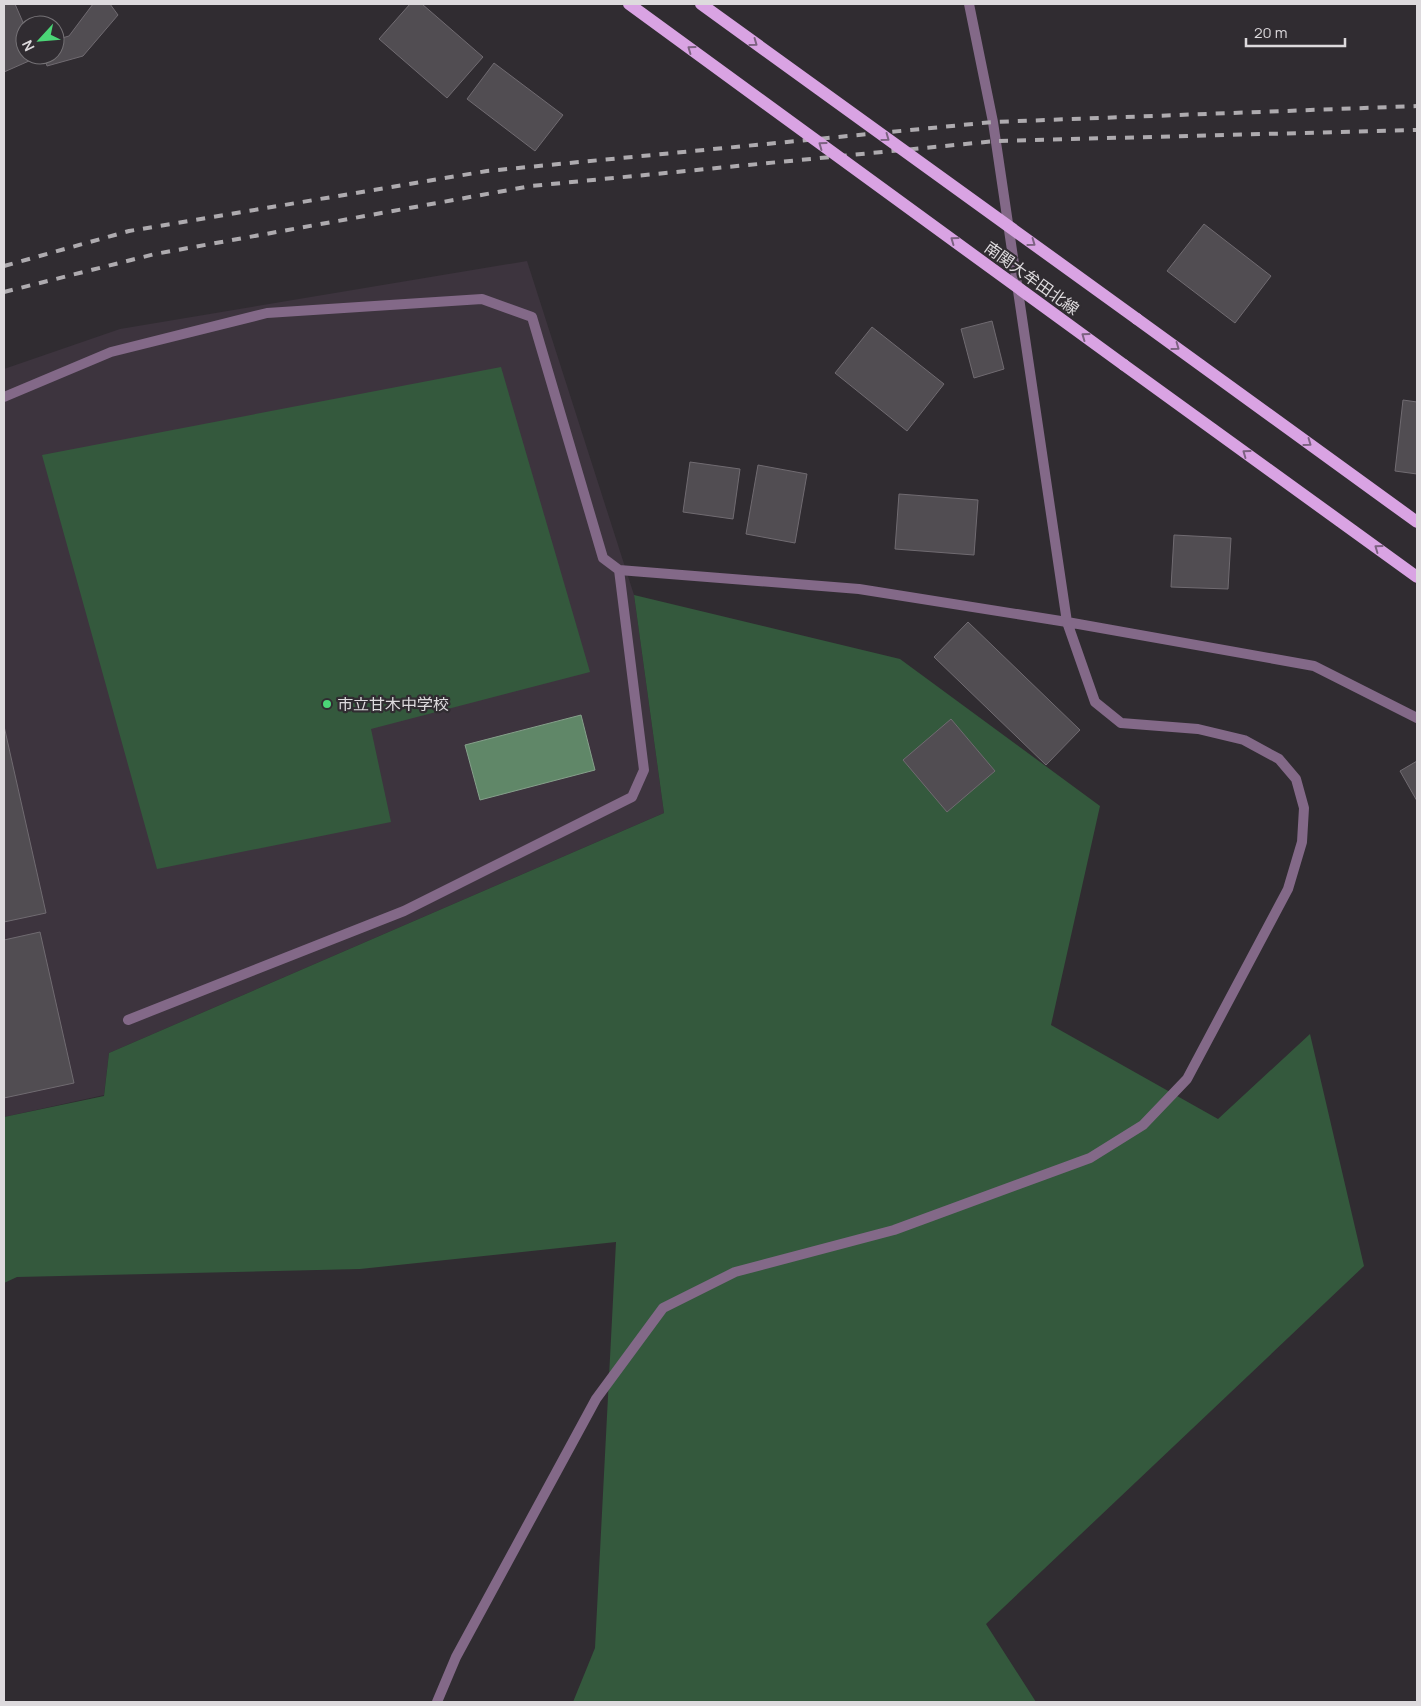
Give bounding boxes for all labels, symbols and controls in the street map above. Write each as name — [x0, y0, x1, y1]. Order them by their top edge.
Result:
north arrow — [15, 15, 65, 65]
scale bar — [1246, 15, 1345, 47]
text: 20 m — [1254, 22, 1287, 43]
text: N — [17, 37, 39, 55]
one-way arrow — [748, 37, 757, 45]
one-way arrow — [687, 46, 697, 55]
one-way arrow — [880, 132, 890, 141]
one-way arrow — [819, 142, 828, 150]
street label: 南関大牟田北線 — [980, 236, 1084, 320]
one-way arrow — [1026, 237, 1036, 246]
one-way arrow — [951, 238, 960, 246]
one-way arrow — [1081, 333, 1091, 342]
one-way arrow — [1170, 341, 1180, 350]
one-way arrow — [1302, 437, 1312, 446]
one-way arrow — [1242, 450, 1252, 459]
one-way arrow — [1374, 545, 1384, 554]
place label: 市立甘木中学校 — [337, 693, 449, 715]
marker: 市立甘木中学校 — [321, 698, 333, 710]

